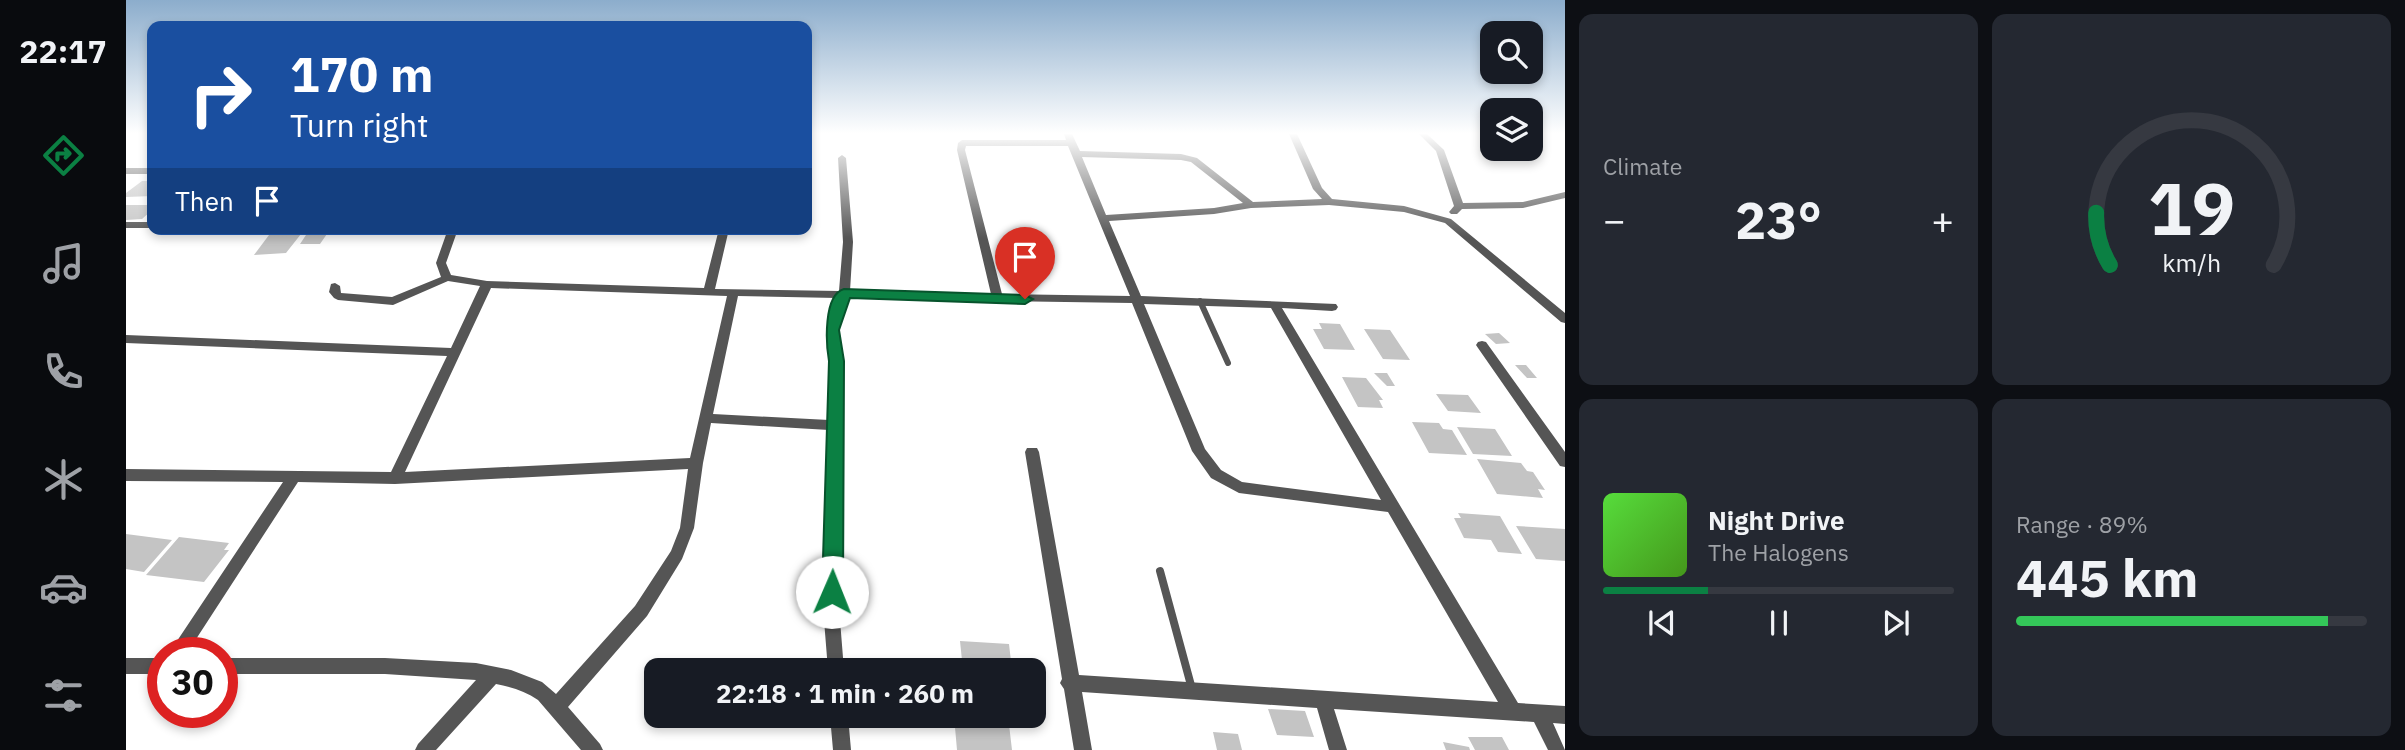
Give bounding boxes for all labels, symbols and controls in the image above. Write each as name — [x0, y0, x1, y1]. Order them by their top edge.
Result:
map controls — [1480, 21, 1543, 161]
button: search — [1480, 21, 1543, 84]
text: 22:17 — [19, 30, 107, 72]
text: 170 m — [290, 42, 434, 105]
icon: right — [175, 49, 266, 140]
button: layers — [1480, 98, 1543, 161]
text: Turn right — [290, 104, 428, 146]
icon: directions — [39, 131, 88, 180]
text: Climate — [1603, 151, 1682, 181]
text: 19 — [2148, 161, 2235, 256]
icon: arrive — [248, 182, 286, 220]
text: Then — [175, 184, 234, 218]
text: 23° — [1735, 186, 1822, 253]
text: − — [1603, 195, 1626, 244]
text: + — [1931, 195, 1954, 244]
pin — [995, 227, 1055, 299]
icon: arrive — [1006, 238, 1044, 276]
icon: music — [39, 239, 88, 288]
text: km/h — [2162, 246, 2221, 279]
icon: phone — [39, 347, 88, 396]
icon: climate — [39, 455, 88, 504]
text: Night Drive — [1708, 503, 1845, 537]
text: Range · 89% — [2016, 509, 2148, 539]
text: The Halogens — [1708, 537, 1849, 567]
text: 445 km — [2016, 544, 2198, 611]
position arrow — [795, 555, 869, 629]
icon: car — [39, 563, 88, 612]
icon: previous — [1643, 604, 1681, 642]
icon: pause — [1760, 604, 1798, 642]
icon: next — [1877, 604, 1915, 642]
speed limit sign: 30 — [147, 637, 238, 728]
icon: filters — [39, 671, 88, 720]
text: 22:18 · 1 min · 260 m — [716, 676, 974, 710]

